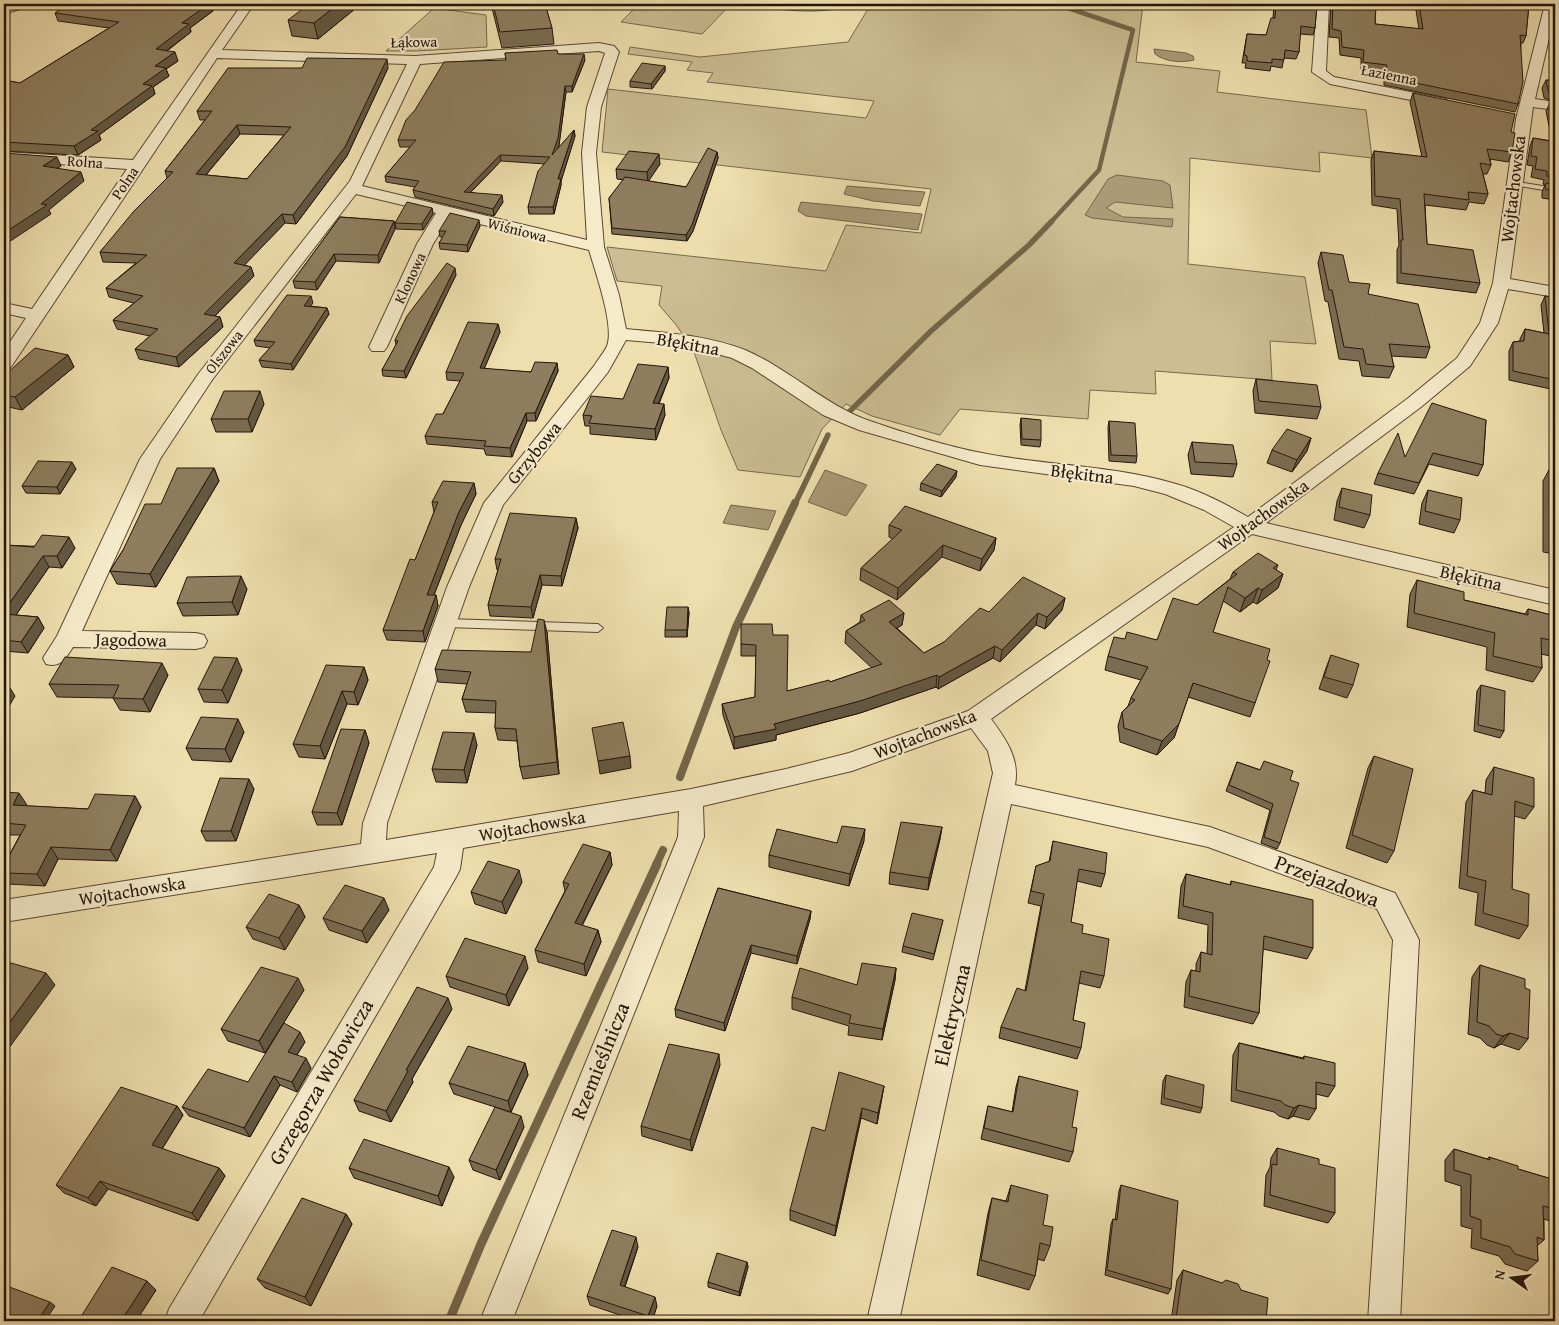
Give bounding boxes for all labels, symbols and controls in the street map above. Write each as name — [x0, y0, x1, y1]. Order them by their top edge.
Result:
street label: Łąkowa — [390, 31, 437, 52]
street label: Łazienna — [1360, 59, 1419, 90]
street label: Wojtachowska — [1493, 133, 1533, 244]
street label: Rolna — [66, 150, 104, 173]
street label: Polna — [106, 162, 143, 203]
street label: Wiśniowa — [485, 212, 549, 247]
street label: Klonowa — [389, 249, 430, 307]
street label: Olszowa — [200, 325, 248, 378]
street label: Błękitna — [655, 325, 722, 362]
street label: Grzybowa — [500, 415, 568, 490]
street label: Błękitna — [1049, 456, 1116, 491]
street label: Wojtachowska — [1211, 472, 1315, 557]
street label: Błękitna — [1437, 557, 1505, 598]
street label: Jagodowa — [93, 625, 168, 654]
street label: Wojtachowska — [870, 701, 980, 765]
street label: Wojtachowska — [476, 803, 588, 848]
street label: Przejazdowa — [1270, 846, 1384, 915]
street label: Wojtachowska — [77, 869, 188, 912]
street label: Elektryczna — [925, 961, 978, 1069]
street label: Grzegorza Wołowicza — [260, 993, 381, 1171]
street label: Rzemieślnicza — [562, 997, 637, 1124]
north arrow — [1486, 1252, 1536, 1302]
text: N — [1489, 1267, 1510, 1282]

